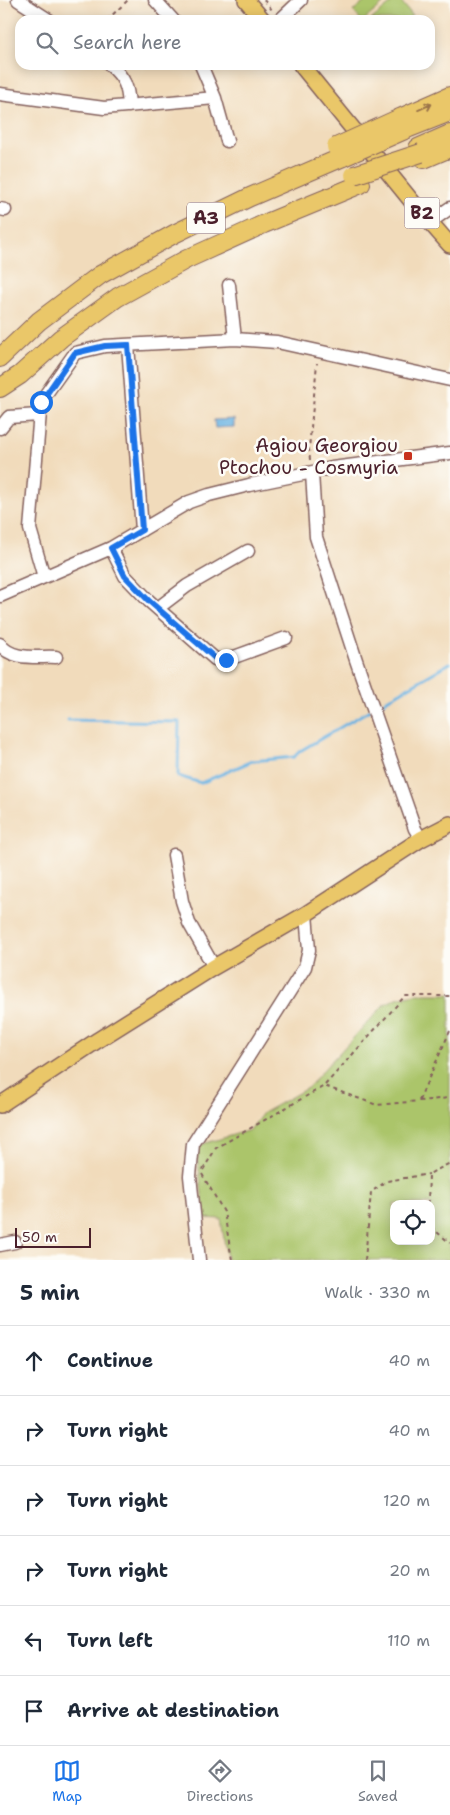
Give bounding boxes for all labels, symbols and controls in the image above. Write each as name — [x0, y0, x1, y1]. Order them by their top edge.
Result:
search box — [15, 15, 435, 70]
icon: search — [33, 29, 61, 57]
text: Search here — [73, 30, 182, 55]
one-way arrow — [417, 101, 432, 111]
road number: B2 — [404, 198, 440, 228]
road number: A3 — [187, 202, 225, 234]
route start — [30, 391, 53, 414]
place label: Agiou Georgiou Ptochou - Cosmyria — [219, 433, 398, 480]
marker: Agiou Georgiou Ptochou - Cosmyria — [402, 450, 414, 462]
route end — [215, 649, 238, 672]
map controls — [390, 1200, 435, 1245]
button: locate — [390, 1200, 435, 1245]
scale bar — [15, 1225, 91, 1248]
text: 50 m — [22, 1228, 57, 1246]
text: 5 min — [20, 1279, 80, 1307]
text: Walk · 330 m — [324, 1282, 430, 1303]
icon: ahead — [20, 1347, 48, 1375]
text: Continue — [67, 1348, 153, 1373]
text: 40 m — [388, 1350, 430, 1371]
icon: right — [20, 1417, 48, 1445]
text: Turn right — [67, 1418, 168, 1443]
text: 40 m — [388, 1420, 430, 1441]
icon: right — [20, 1487, 48, 1515]
text: Turn right — [67, 1488, 168, 1513]
text: 120 m — [383, 1490, 430, 1511]
icon: right — [20, 1557, 48, 1585]
text: Turn right — [67, 1558, 168, 1583]
text: 20 m — [389, 1560, 430, 1581]
icon: left — [20, 1627, 48, 1655]
text: Turn left — [67, 1628, 153, 1653]
text: 110 m — [387, 1630, 430, 1651]
icon: arrive — [20, 1697, 48, 1725]
text: Arrive at destination — [67, 1698, 279, 1723]
tab: Map — [52, 1757, 82, 1805]
tab: Directions — [187, 1757, 254, 1805]
tab: Saved — [358, 1757, 398, 1805]

